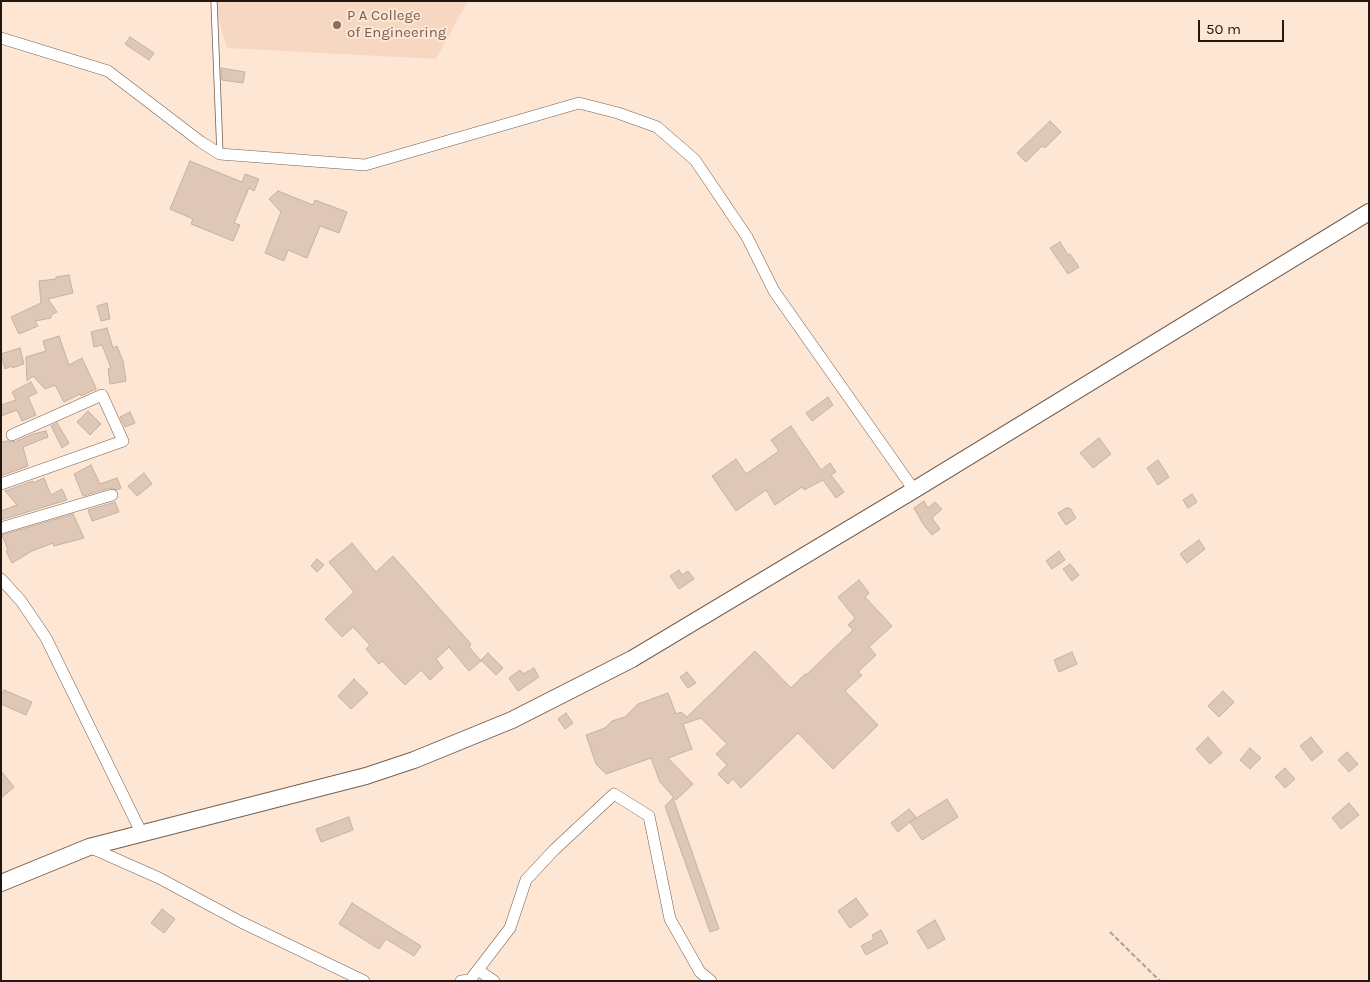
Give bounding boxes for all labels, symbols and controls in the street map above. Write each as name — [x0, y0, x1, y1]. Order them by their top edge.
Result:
place label: P A College of Engineering — [347, 7, 446, 42]
scale bar — [1200, 10, 1286, 42]
marker: P A College of Engineering — [331, 19, 343, 31]
text: 50 m — [1206, 20, 1241, 38]

